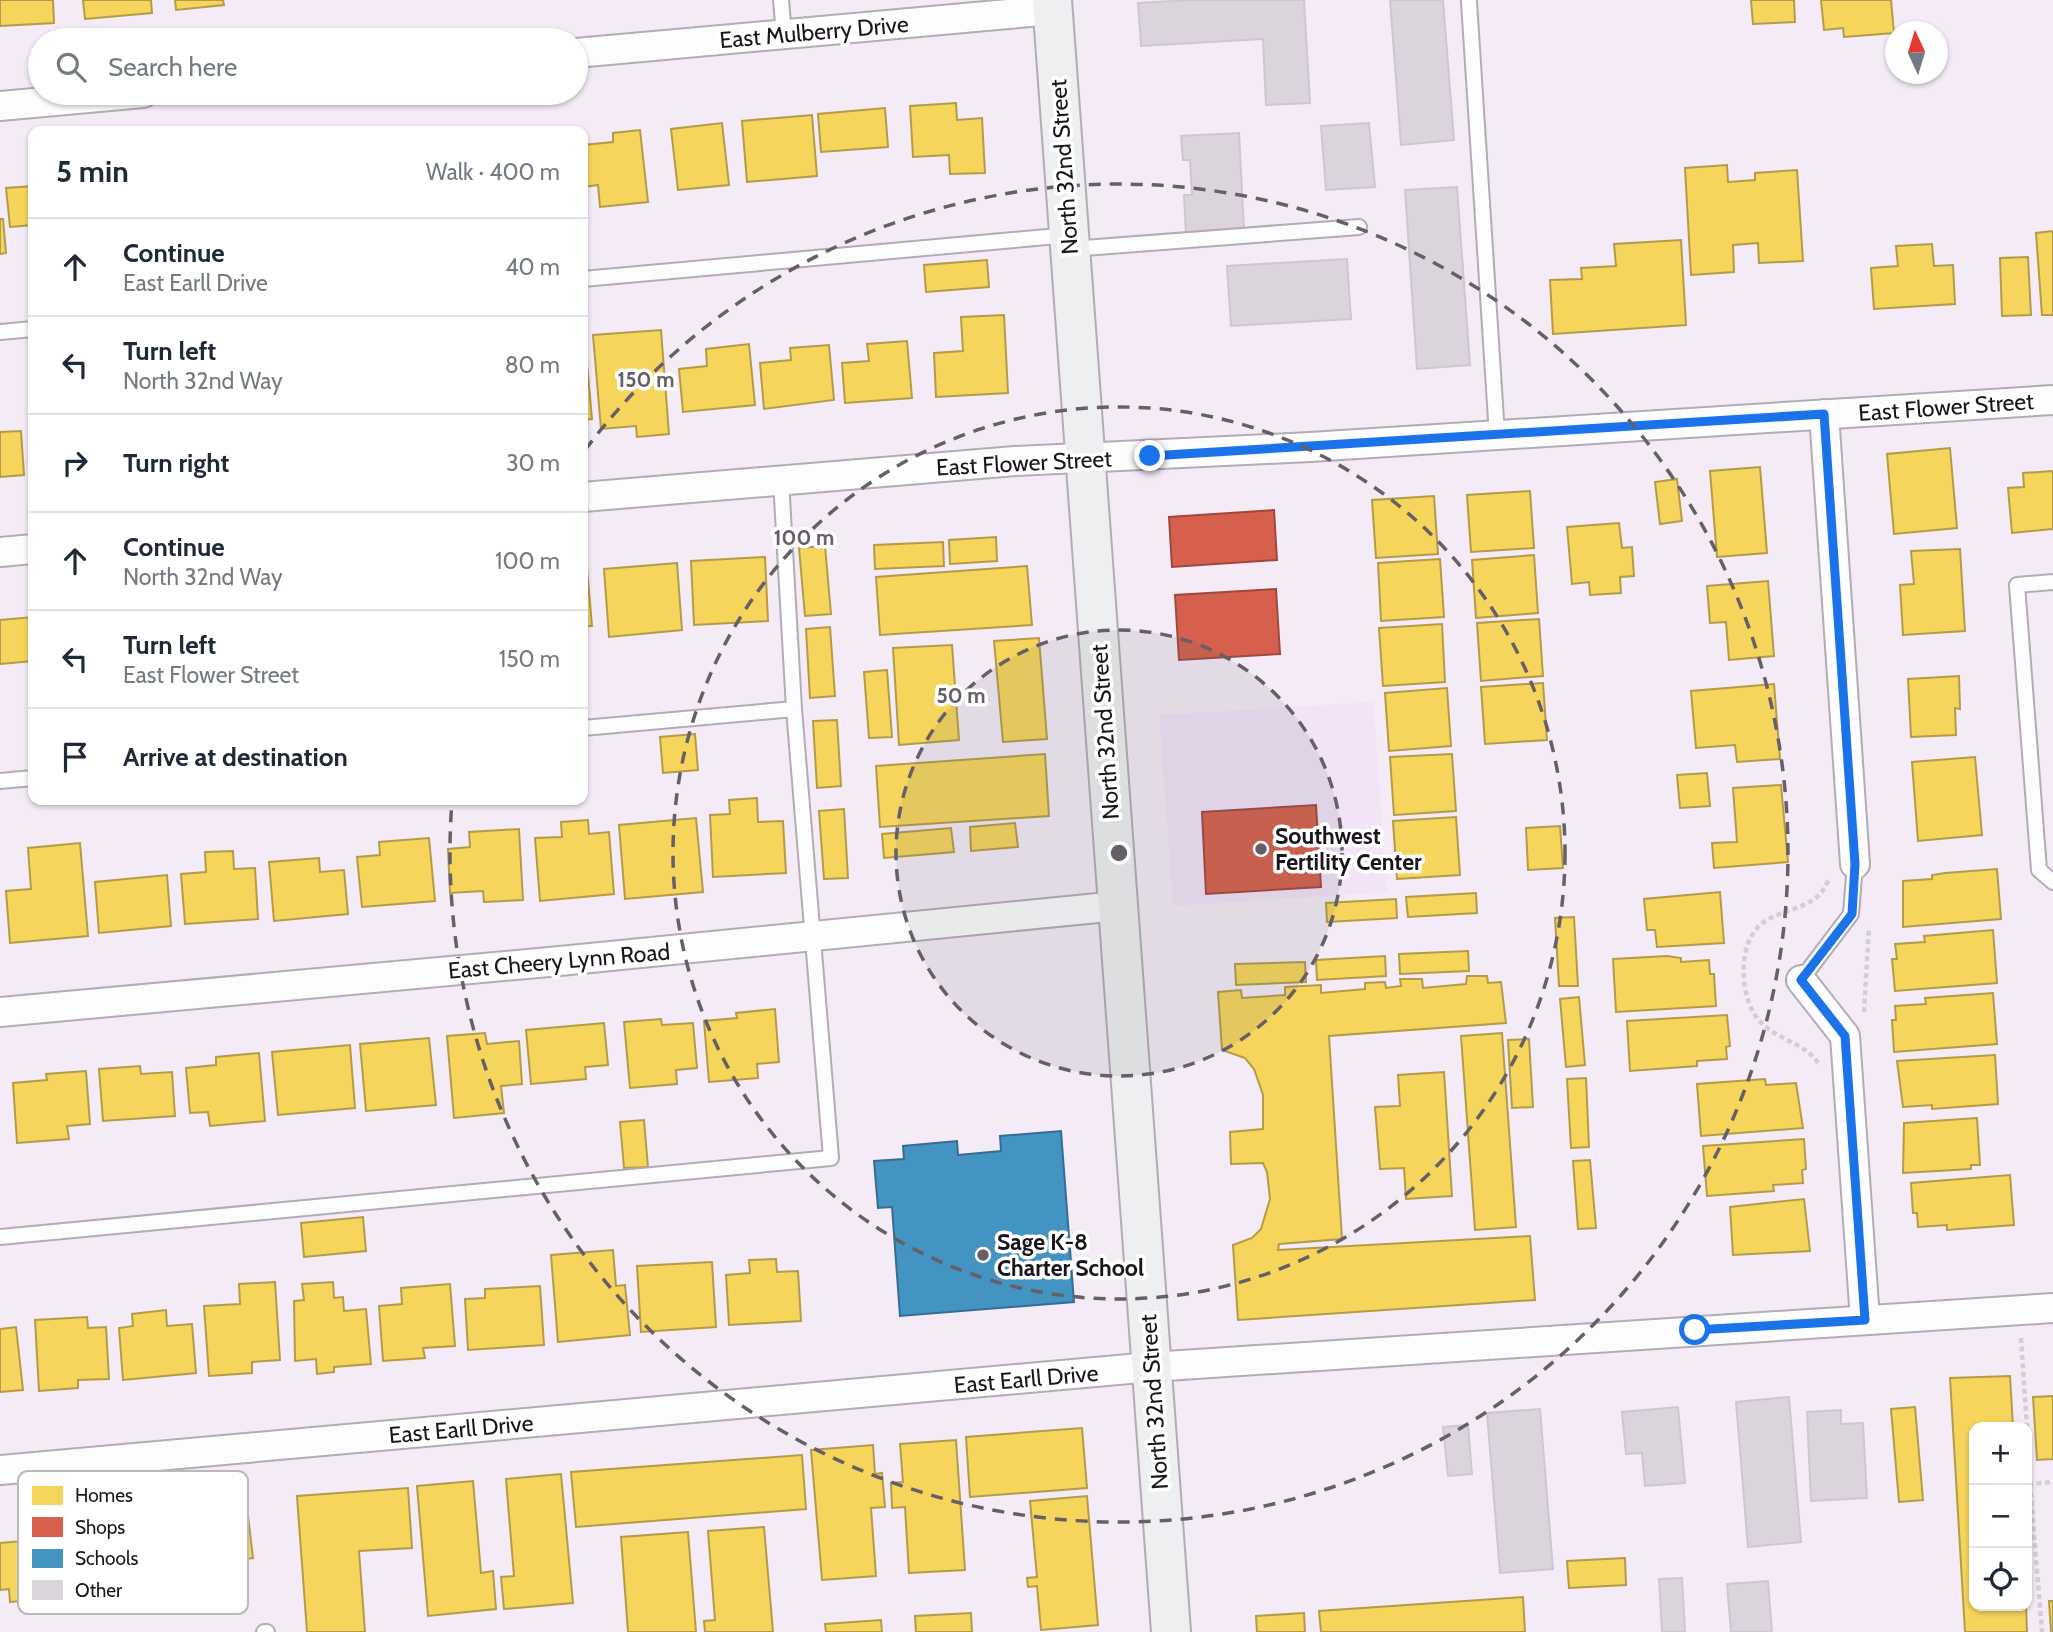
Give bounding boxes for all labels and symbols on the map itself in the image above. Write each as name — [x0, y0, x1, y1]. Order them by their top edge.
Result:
street label: East Mulberry Drive — [718, 10, 910, 54]
north arrow — [1885, 21, 1948, 84]
street label: North 32nd Street — [1044, 78, 1084, 256]
text: 150 m — [618, 367, 674, 392]
street label: East Flower Street — [1857, 387, 2035, 427]
route end — [1134, 440, 1165, 471]
street label: East Flower Street — [935, 444, 1113, 482]
text: 100 m — [774, 525, 834, 550]
street label: North 32nd Street — [1085, 643, 1125, 821]
text: 50 m — [936, 683, 986, 708]
place label: Southwest Fertility Center — [1275, 822, 1422, 876]
centre of rings — [1107, 841, 1131, 865]
marker: Southwest Fertility Center — [1253, 841, 1269, 857]
street label: East Cheery Lynn Road — [447, 937, 671, 985]
place label: Sage K-8 Charter School — [997, 1228, 1144, 1282]
marker: Sage K-8 Charter School — [975, 1247, 991, 1263]
street label: North 32nd Street — [1134, 1313, 1174, 1491]
route start — [1679, 1314, 1710, 1345]
street label: East Earll Drive — [953, 1359, 1100, 1399]
street label: East Earll Drive — [388, 1409, 535, 1449]
legend — [18, 1471, 248, 1614]
text: Homes — [75, 1484, 133, 1507]
text: Shops — [75, 1516, 125, 1539]
text: Schools — [75, 1547, 138, 1570]
text: Other — [75, 1579, 122, 1602]

